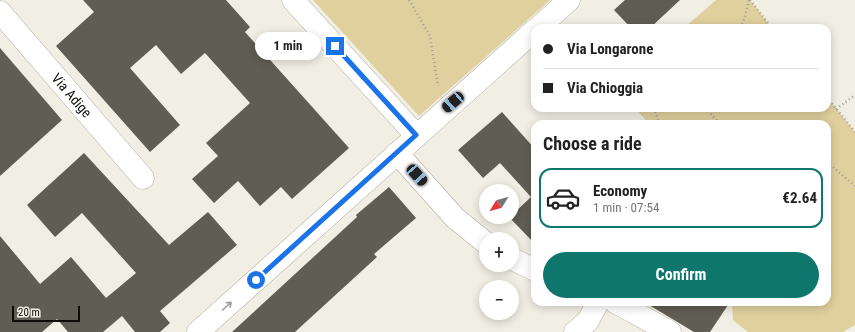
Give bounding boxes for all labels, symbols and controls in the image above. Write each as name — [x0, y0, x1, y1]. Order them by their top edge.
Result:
callout: 1 min — [255, 32, 321, 60]
route end — [326, 37, 344, 55]
text: 1 min — [274, 38, 302, 53]
text: Via Longarone — [567, 40, 653, 58]
street label: Via Adige — [49, 70, 95, 121]
text: Via Chioggia — [567, 79, 643, 97]
car — [440, 90, 466, 114]
text: Choose a ride — [543, 133, 642, 154]
car — [405, 162, 429, 188]
icon: car — [545, 180, 581, 216]
text: Economy — [593, 182, 647, 200]
north arrow — [479, 184, 519, 224]
map controls — [479, 184, 519, 320]
text: €2.64 — [782, 189, 817, 207]
text: 1 min · 07:54 — [593, 200, 659, 215]
button: + — [479, 232, 519, 272]
button: Confirm — [543, 252, 819, 298]
route start — [247, 271, 265, 289]
button: − — [479, 280, 519, 320]
one-way arrow — [222, 301, 232, 311]
scale bar — [12, 304, 80, 323]
text: 20 m — [18, 306, 40, 319]

